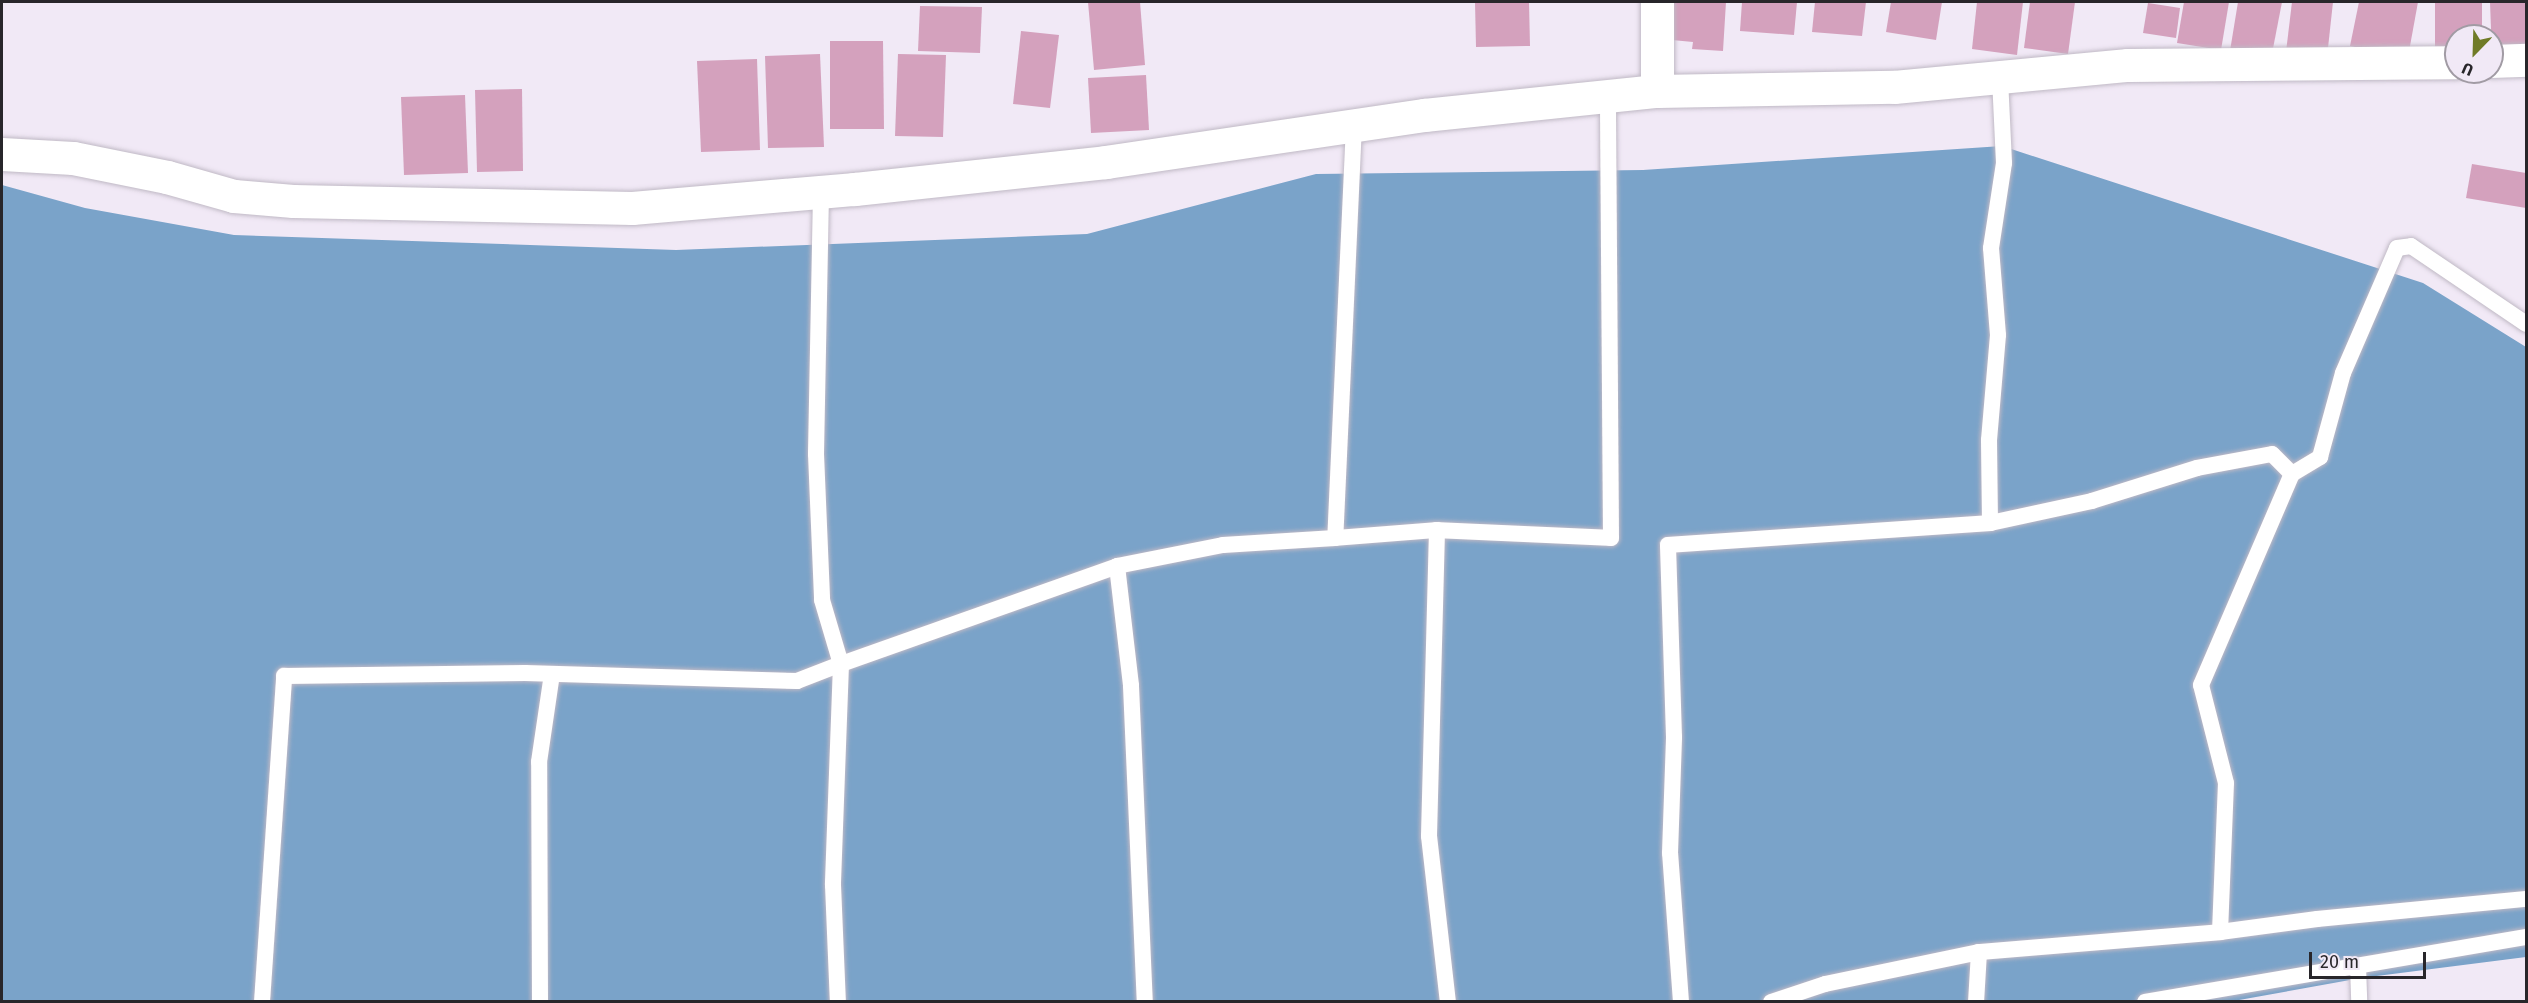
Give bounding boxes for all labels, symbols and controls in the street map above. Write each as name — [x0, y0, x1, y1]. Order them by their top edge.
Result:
north arrow — [2444, 24, 2504, 84]
text: U — [2459, 58, 2476, 80]
scale bar — [2312, 940, 2429, 978]
text: 20 m — [2320, 951, 2359, 973]

